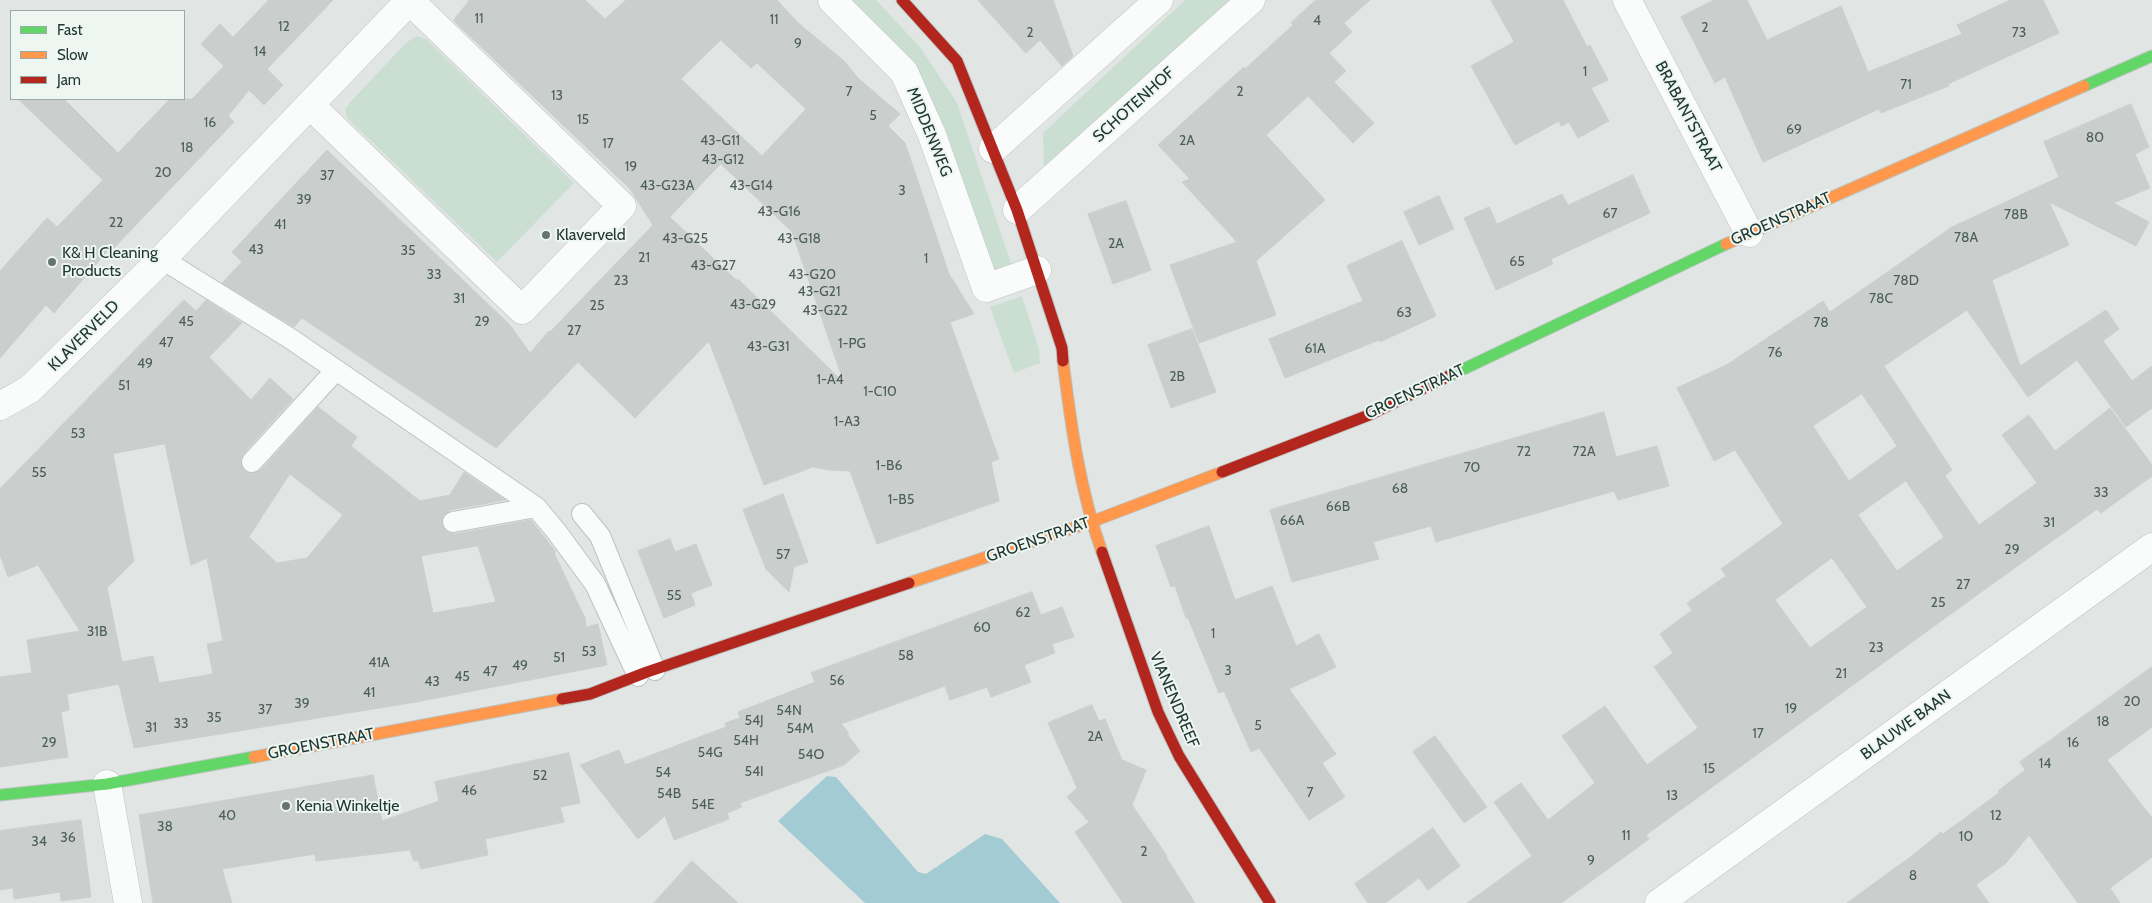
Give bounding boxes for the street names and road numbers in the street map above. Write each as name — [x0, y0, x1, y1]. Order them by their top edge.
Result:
street label: BRABANTSTRAAT — [1651, 58, 1725, 176]
street label: SCHOTENHOF — [1089, 63, 1179, 147]
street label: MIDDENWEG — [902, 84, 956, 180]
street label: GROENSTRAAT — [1728, 188, 1834, 250]
street label: KLAVERVELD — [44, 296, 124, 376]
street label: GROENSTRAAT — [1362, 361, 1468, 423]
street label: GROENSTRAAT — [984, 513, 1092, 567]
street label: VIANENDREEF — [1145, 649, 1203, 751]
street label: BLAUWE BAAN — [1857, 686, 1955, 764]
street label: GROENSTRAAT — [266, 724, 376, 764]

